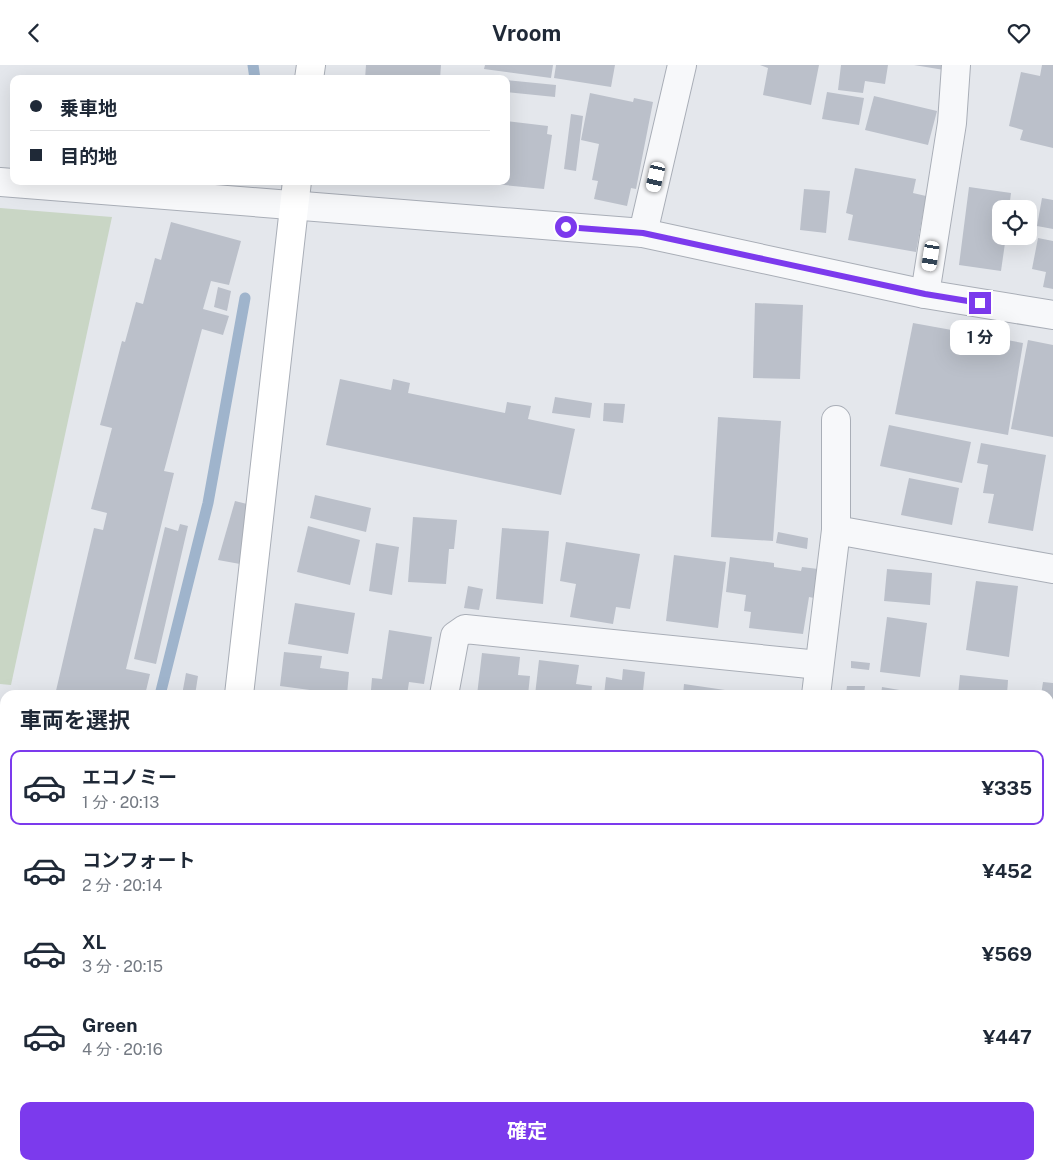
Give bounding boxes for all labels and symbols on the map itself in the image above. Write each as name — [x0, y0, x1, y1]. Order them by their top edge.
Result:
car — [645, 161, 666, 193]
route start — [555, 216, 577, 238]
car — [921, 240, 940, 272]
route end — [969, 292, 991, 314]
callout: 1 分 — [950, 321, 1010, 355]

